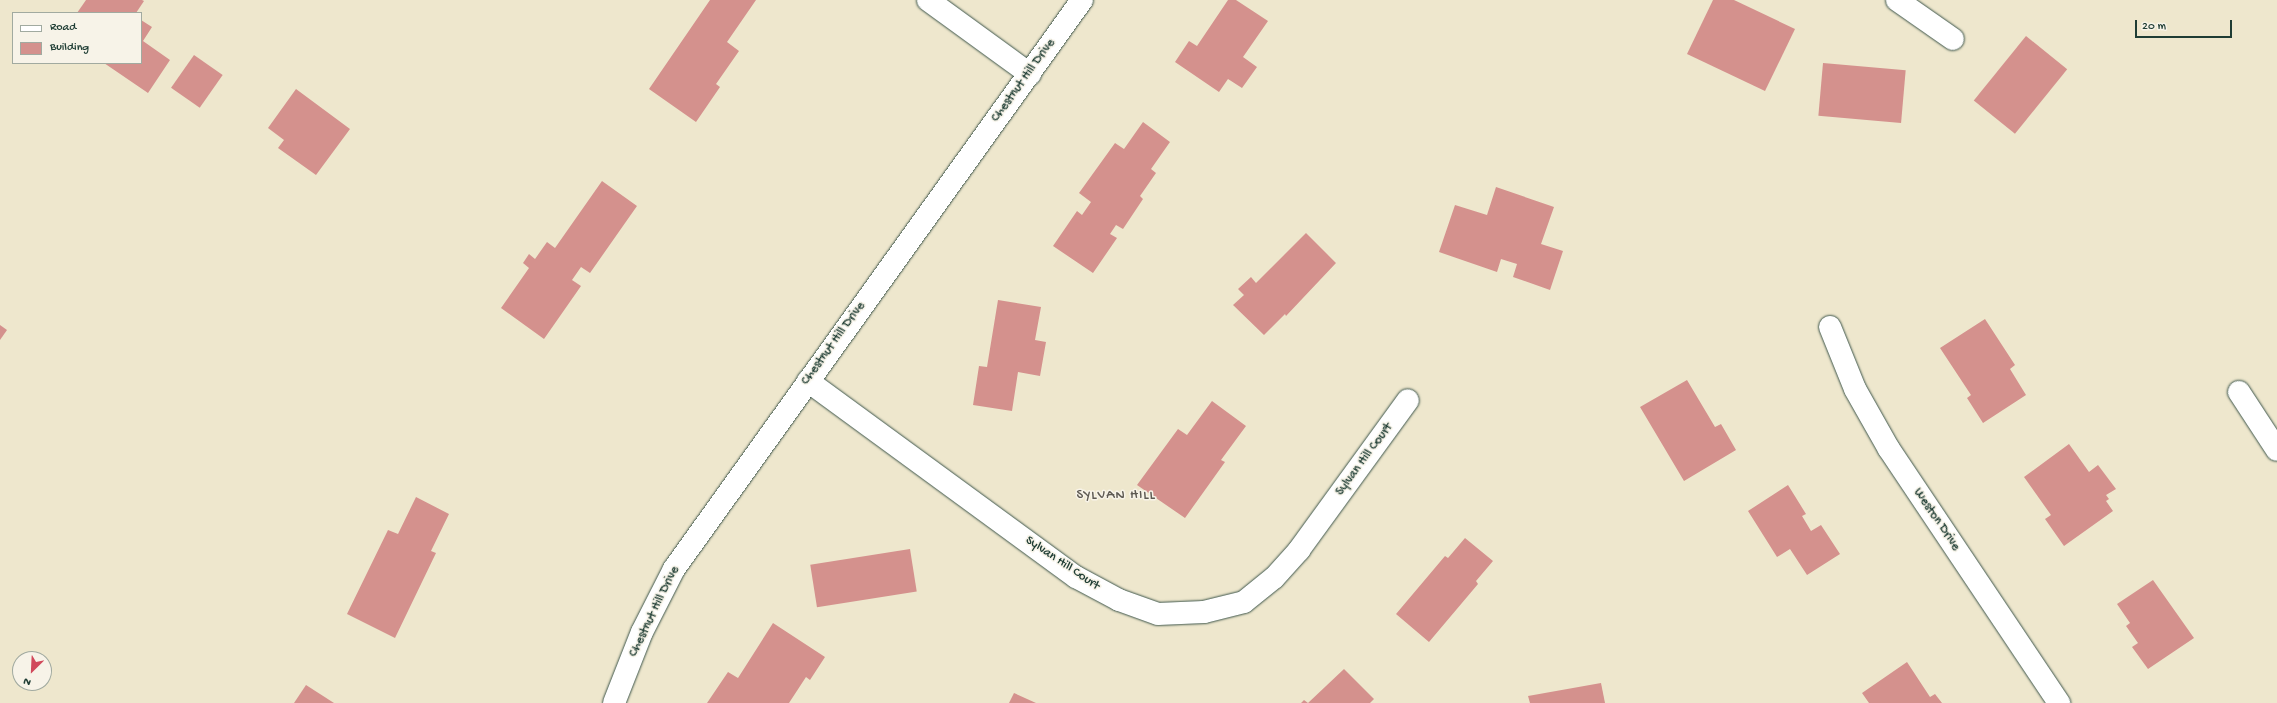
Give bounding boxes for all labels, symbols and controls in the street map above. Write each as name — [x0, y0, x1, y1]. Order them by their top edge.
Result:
legend — [12, 12, 142, 64]
scale bar — [2137, 12, 2234, 38]
text: 20 m — [2142, 20, 2166, 34]
text: Road — [50, 21, 76, 35]
street label: Chestnut Hill Drive — [989, 36, 1059, 126]
text: Building — [50, 41, 89, 55]
street label: Chestnut Hill Drive — [799, 299, 869, 389]
street label: Sylvan Hill Court — [1333, 420, 1397, 500]
street label: Weston Drive — [1909, 486, 1963, 554]
district label: SYLVAN HILL — [1076, 488, 1156, 504]
street label: Sylvan Hill Court — [1022, 533, 1102, 595]
street label: Chestnut Hill Drive — [626, 564, 684, 660]
north arrow — [12, 651, 52, 691]
text: N — [22, 674, 33, 688]

